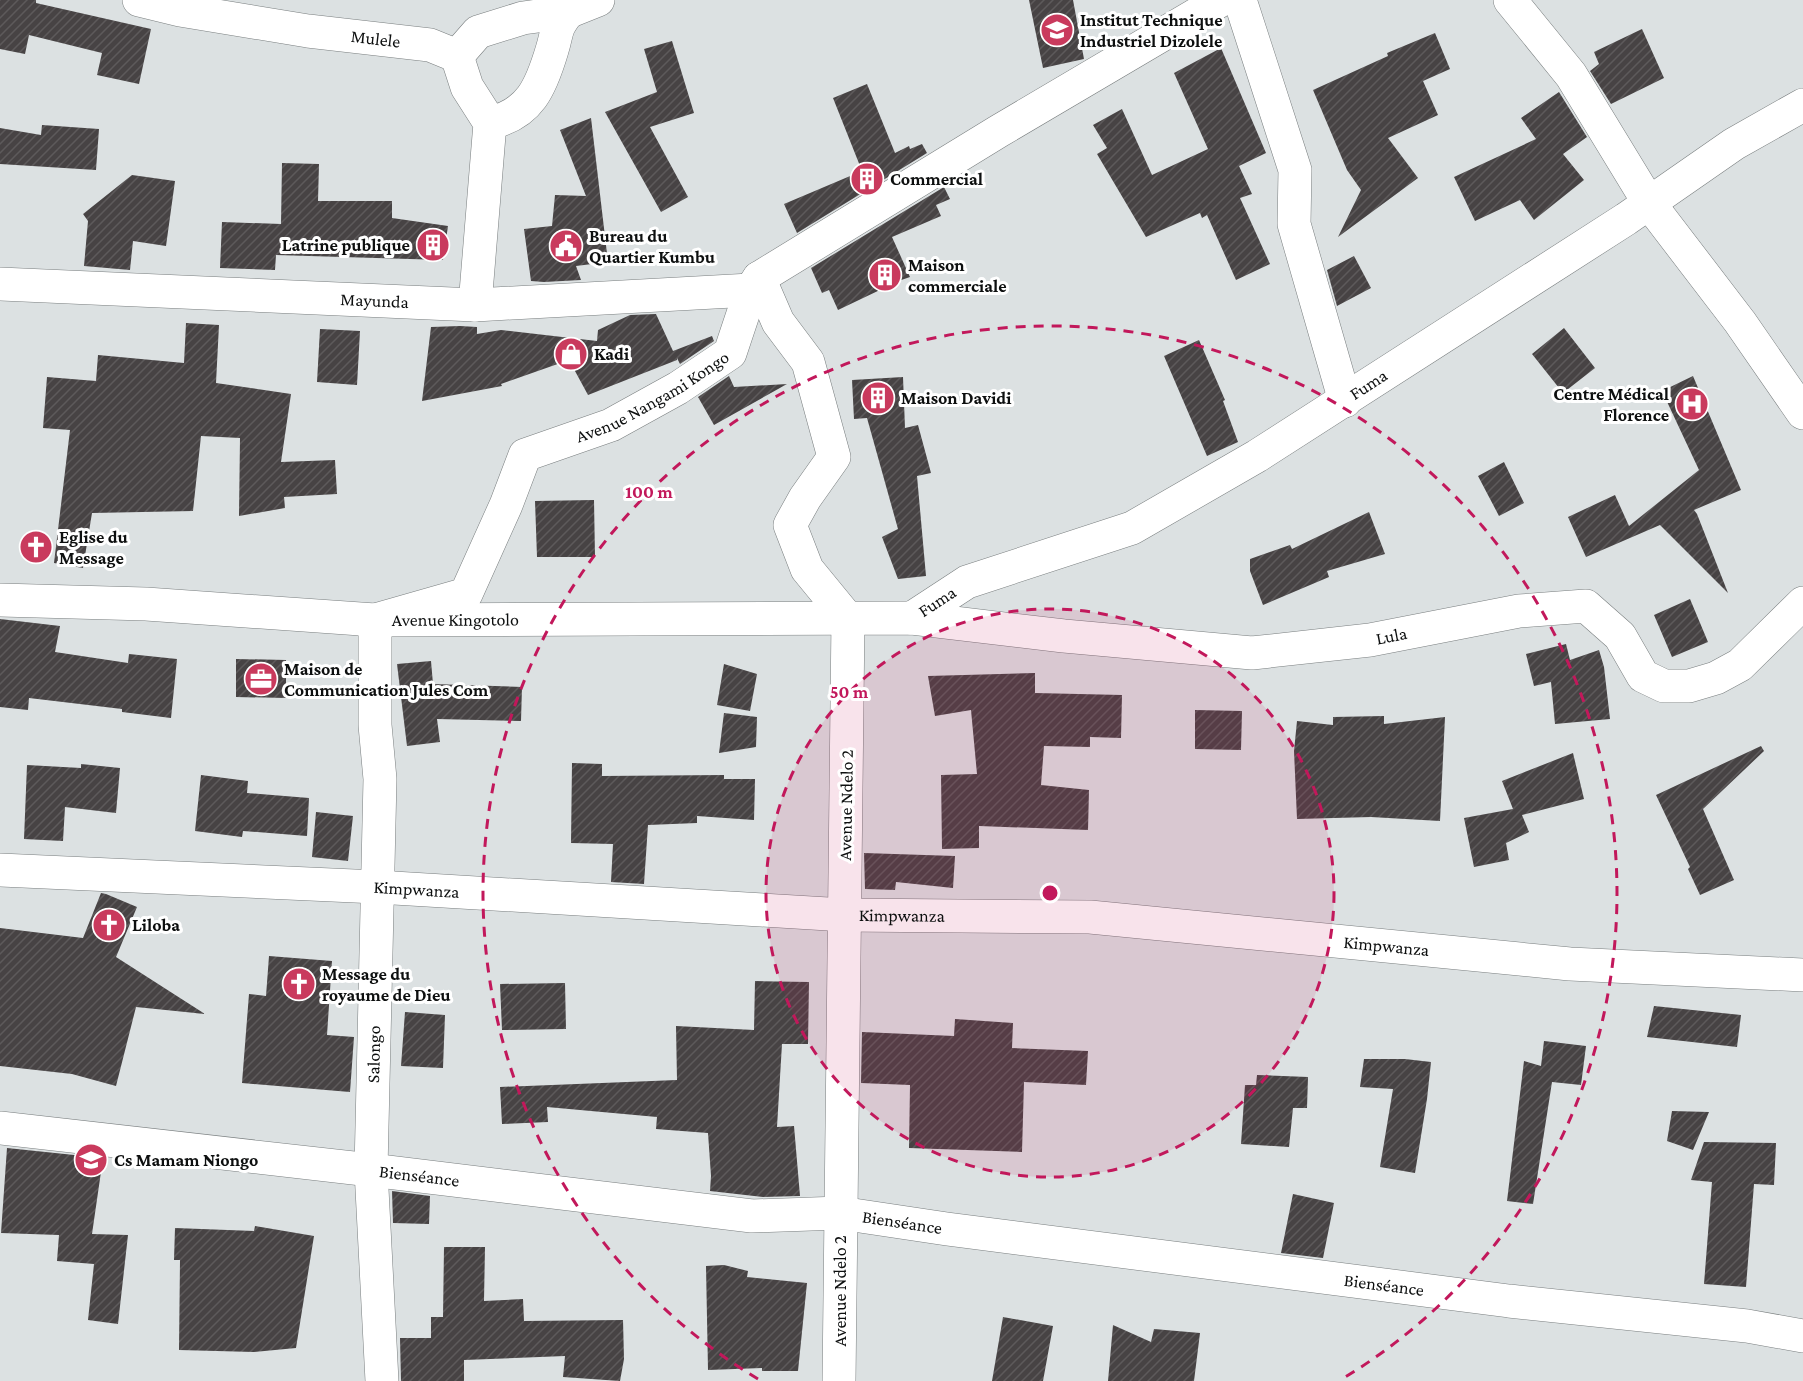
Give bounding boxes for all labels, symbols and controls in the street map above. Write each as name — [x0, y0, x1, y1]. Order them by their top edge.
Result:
place label: Institut Technique Industriel Dizolele — [1080, 10, 1223, 51]
school or university icon: Institut Technique Industriel Dizolele — [1039, 12, 1075, 48]
street label: Mulele — [350, 26, 402, 52]
building icon: Commercial — [849, 161, 885, 197]
place label: Commercial — [890, 169, 983, 189]
place label: Bureau du Quartier Kumbu — [589, 226, 716, 267]
building icon: Latrine publique — [415, 227, 451, 263]
public building icon: Bureau du Quartier Kumbu — [548, 228, 584, 264]
place label: Latrine publique — [282, 235, 410, 255]
place label: Maison commerciale — [908, 255, 1007, 296]
building icon: Maison commerciale — [867, 257, 903, 293]
street label: Mayunda — [340, 289, 409, 312]
shop icon: Kadi — [553, 336, 589, 372]
place label: Kadi — [594, 344, 630, 364]
street label: Avenue Nangami Kongo — [573, 347, 733, 446]
street label: Fuma — [1346, 365, 1391, 404]
building icon: Maison Davidi — [860, 380, 896, 416]
place label: Centre Médical Florence — [1553, 384, 1669, 425]
hospital icon: Centre Médical Florence — [1674, 386, 1710, 422]
place label: Maison Davidi — [901, 388, 1012, 408]
text: 100 m — [625, 482, 673, 502]
place label: Eglise du Message — [59, 527, 129, 568]
church icon: Eglise du Message — [18, 529, 54, 565]
street label: Fuma — [914, 582, 960, 621]
street label: Avenue Kingotolo — [392, 609, 519, 630]
street label: Lula — [1374, 623, 1409, 649]
place label: Maison de Communication Jules Com — [284, 659, 489, 700]
office icon: Maison de Communication Jules Com — [243, 661, 279, 697]
text: 50 m — [830, 682, 869, 702]
street label: Avenue Ndelo 2 — [835, 749, 857, 861]
street label: Kimpwanza — [373, 877, 460, 902]
centre of rings — [1040, 883, 1060, 903]
street label: Kimpwanza — [859, 905, 945, 926]
church icon: Liloba — [91, 907, 127, 943]
place label: Liloba — [132, 915, 180, 935]
street label: Kimpwanza — [1343, 932, 1430, 960]
place label: Message du royaume de Dieu — [322, 964, 451, 1005]
church icon: Message du royaume de Dieu — [281, 966, 317, 1002]
street label: Salongo — [363, 1025, 384, 1083]
school or university icon: Cs Mamam Niongo — [73, 1142, 109, 1178]
place label: Cs Mamam Niongo — [114, 1150, 258, 1170]
street label: Bienséance — [378, 1161, 461, 1191]
street label: Bienséance — [861, 1206, 943, 1238]
street label: Avenue Ndelo 2 — [830, 1235, 850, 1347]
street label: Bienséance — [1343, 1270, 1425, 1300]

